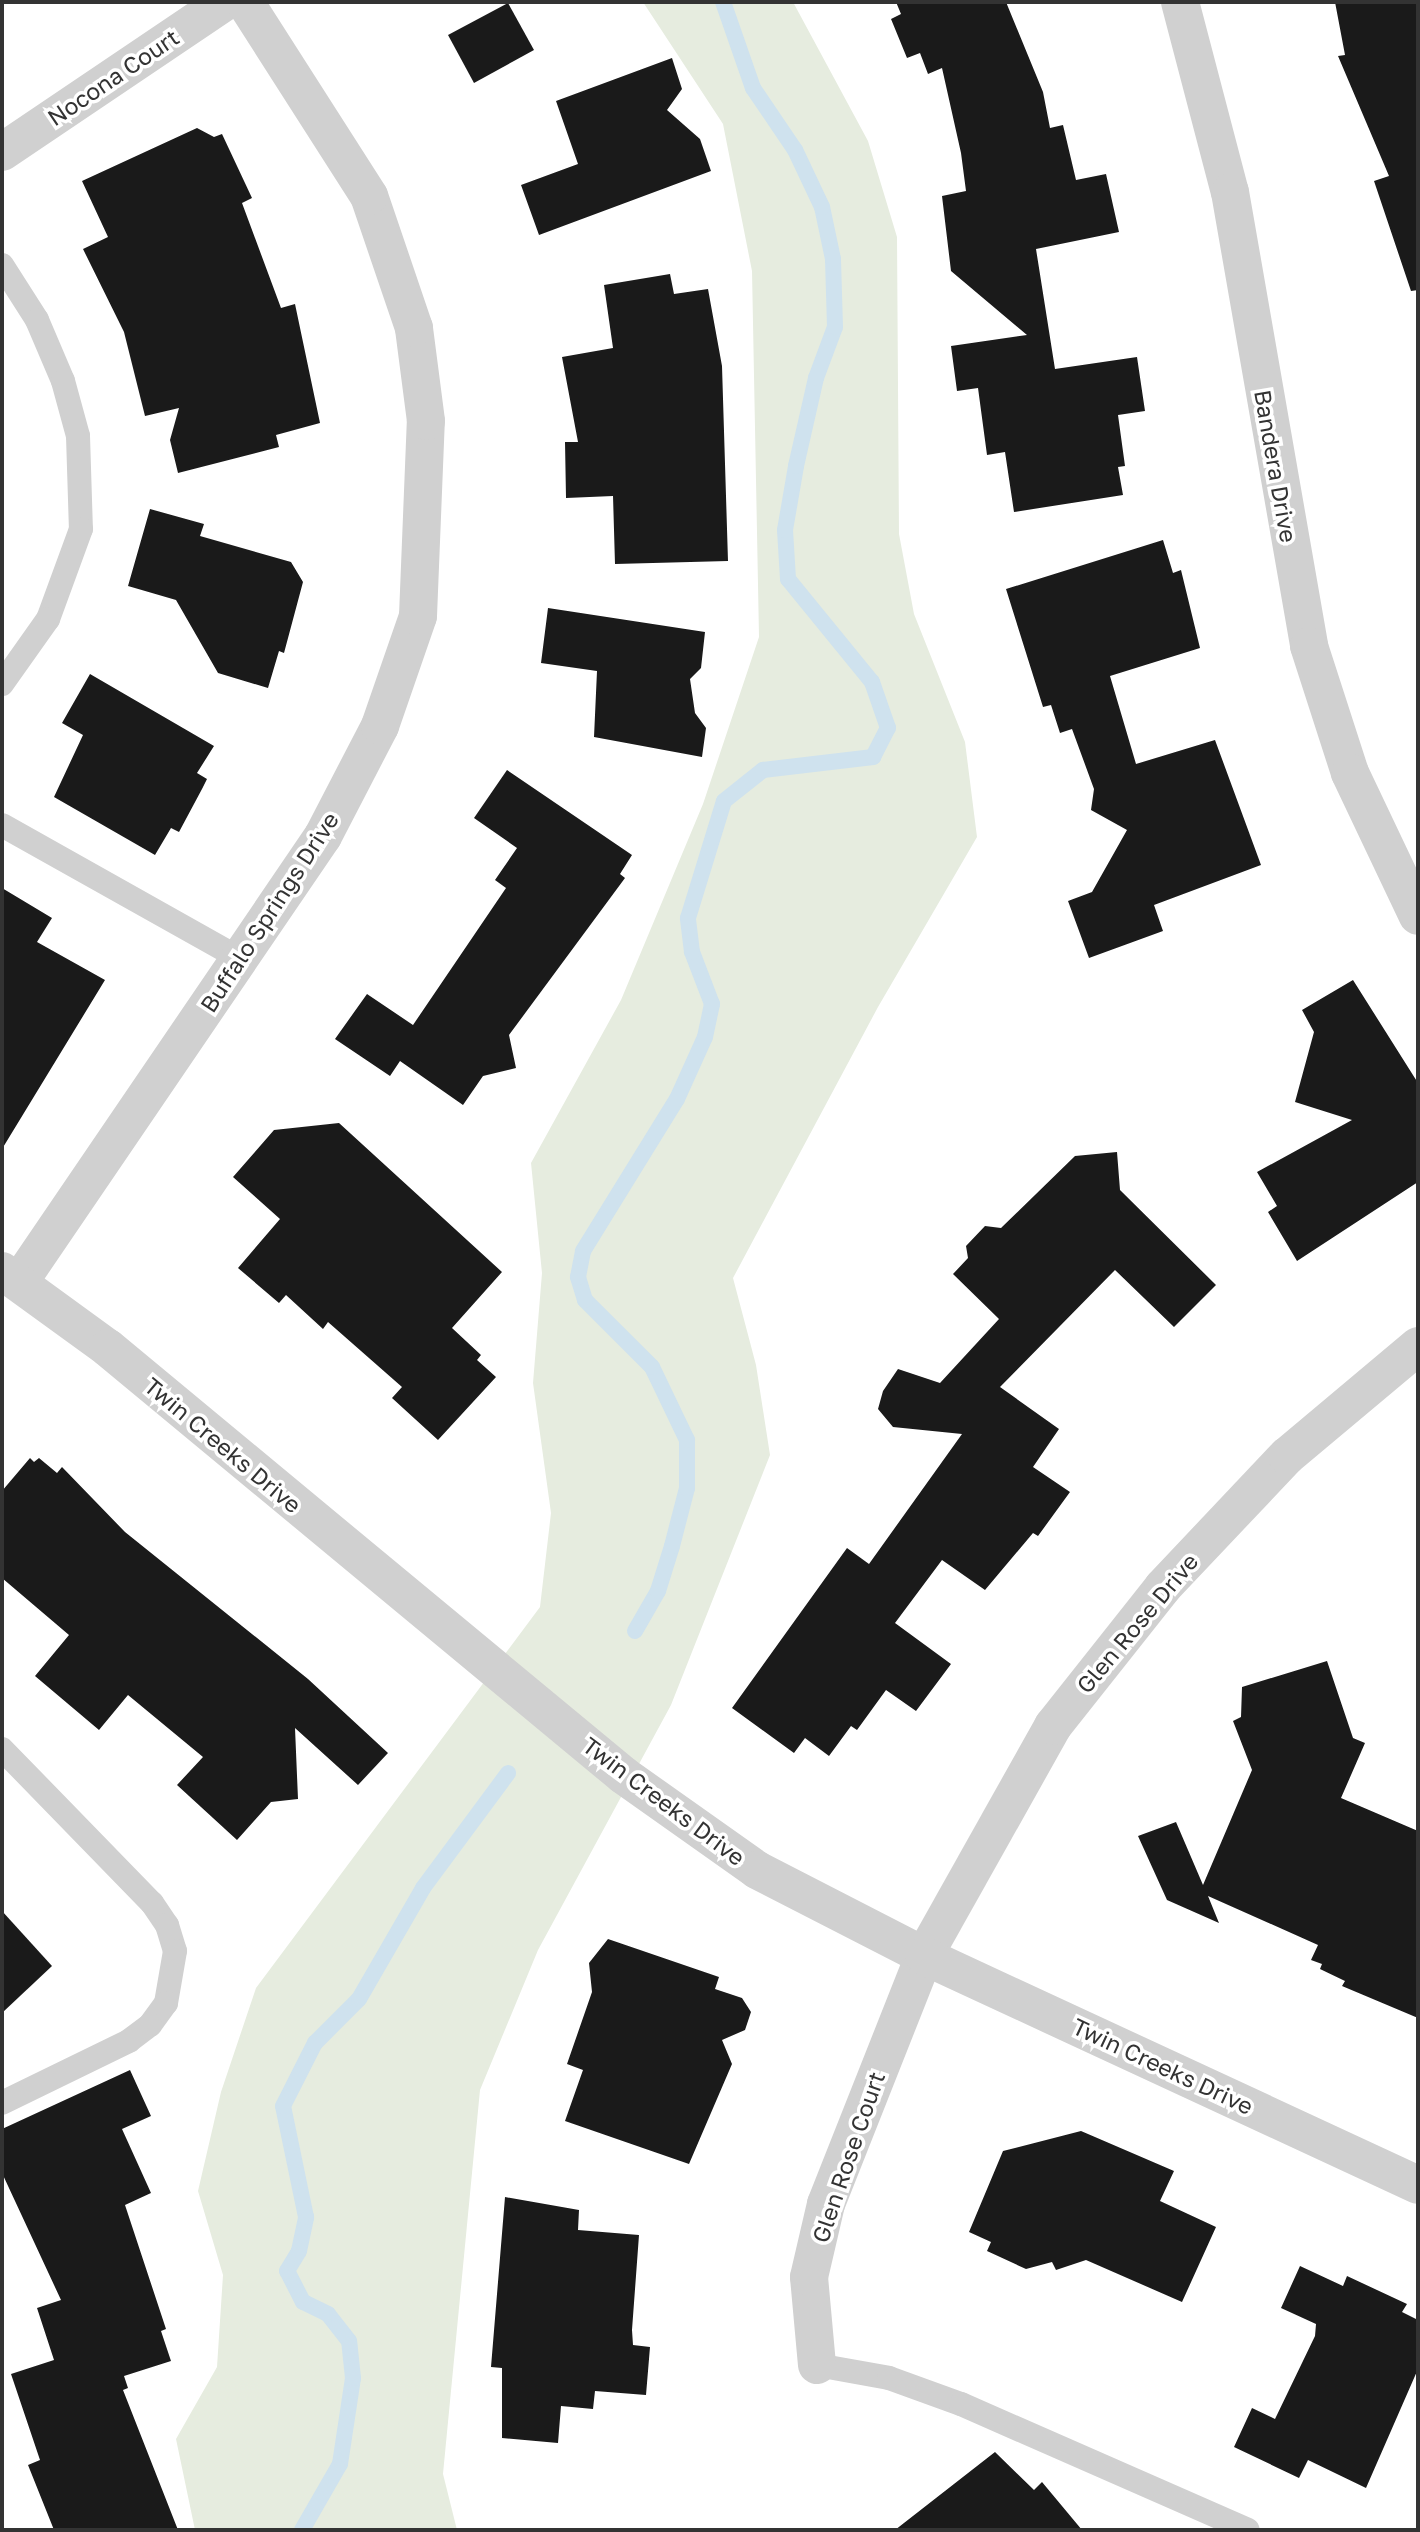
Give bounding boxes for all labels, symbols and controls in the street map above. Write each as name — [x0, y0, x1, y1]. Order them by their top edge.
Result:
street label: Nocona Court — [42, 23, 184, 131]
street label: Bandera Drive — [1249, 388, 1303, 544]
street label: Buffalo Springs Drive — [194, 807, 344, 1017]
street label: Twin Creeks Drive — [139, 1371, 307, 1519]
street label: Glen Rose Drive — [1070, 1547, 1204, 1699]
street label: Twin Creeks Drive — [577, 1731, 751, 1871]
street label: Twin Creeks Drive — [1068, 2012, 1258, 2120]
street label: Glen Rose Court — [806, 2068, 890, 2246]

